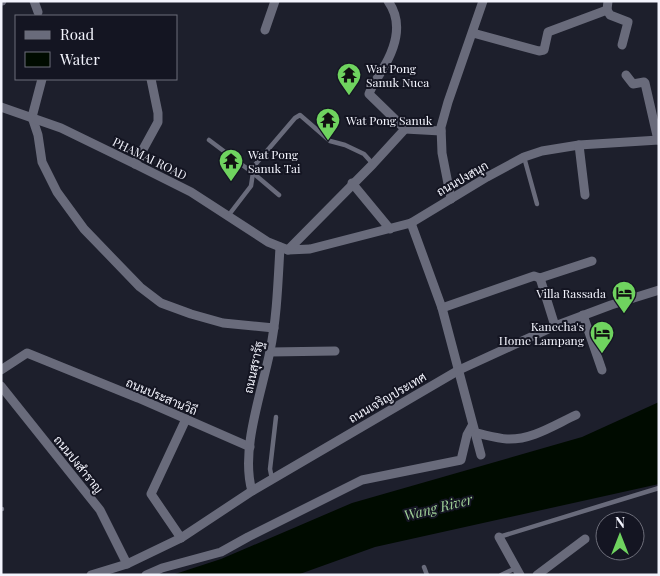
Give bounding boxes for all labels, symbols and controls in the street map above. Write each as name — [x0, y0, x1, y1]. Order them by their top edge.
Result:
legend — [15, 15, 178, 80]
text: Road — [60, 24, 94, 44]
text: Water — [59, 49, 100, 69]
place label: Wat Pong Sanuk Nuea — [365, 60, 429, 90]
temple icon: Wat Pong Sanuk Nuea — [336, 62, 362, 96]
temple icon: Wat Pong Sanuk — [315, 107, 341, 141]
place label: Wat Pong Sanuk — [345, 112, 433, 128]
street label: PHAMAI ROAD — [110, 133, 190, 183]
place label: Wat Pong Sanuk Tai — [247, 146, 301, 176]
temple icon: Wat Pong Sanuk Tai — [218, 148, 244, 182]
street label: ถนนปงสนุก — [433, 157, 492, 201]
hotel icon: Villa Rassada — [611, 280, 637, 314]
place label: Villa Rassada — [535, 285, 606, 301]
place label: Kanecha's Home Lampang — [499, 318, 585, 348]
hotel icon: Kanecha's Home Lampang — [589, 320, 615, 354]
street label: ถนนสุรารัฐ — [240, 339, 268, 395]
street label: ถนนเจริญประเทศ — [345, 368, 429, 426]
street label: ถนนประสานวิถี — [124, 374, 200, 418]
street label: ถนนปงสำราญ — [51, 432, 107, 496]
water label: Wang River — [402, 489, 475, 525]
north arrow — [595, 511, 645, 561]
text: N — [615, 513, 625, 532]

